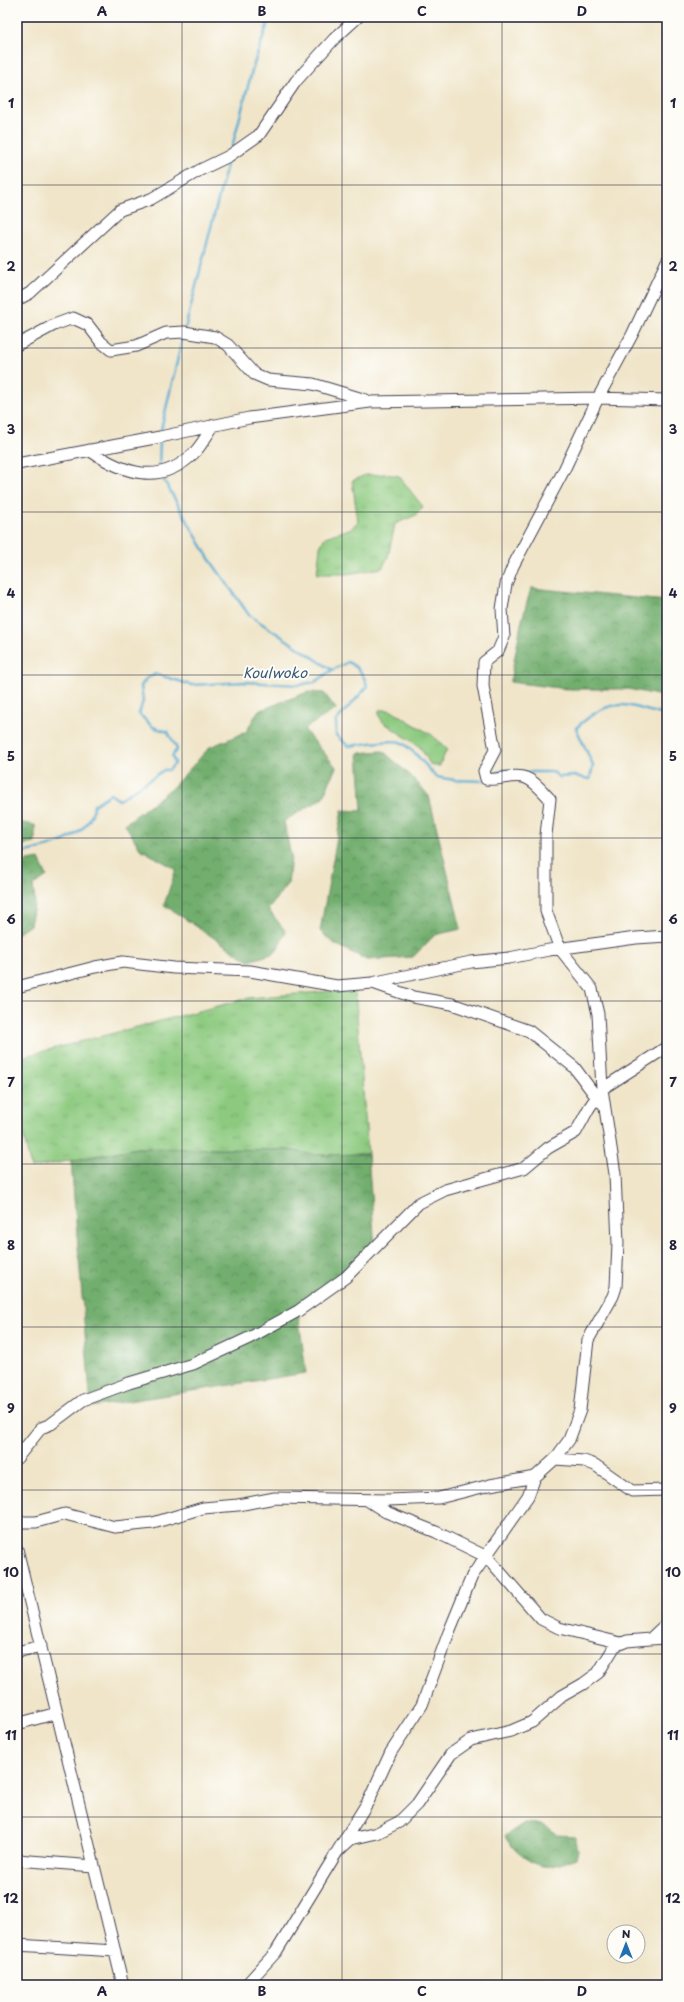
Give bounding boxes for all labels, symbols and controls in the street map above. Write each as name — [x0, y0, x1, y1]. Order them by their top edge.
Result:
text: A — [97, 1, 107, 20]
text: B — [258, 1, 267, 20]
text: C — [417, 1, 427, 20]
text: D — [577, 1, 587, 20]
text: 1 — [8, 93, 14, 112]
text: 1 — [670, 93, 676, 112]
text: 2 — [6, 256, 16, 275]
text: 2 — [668, 256, 678, 275]
text: 3 — [7, 419, 16, 438]
text: 3 — [669, 419, 678, 438]
text: 4 — [7, 583, 16, 602]
text: 4 — [669, 583, 678, 602]
water label: Koulwoko — [243, 662, 308, 683]
text: 5 — [7, 746, 15, 765]
text: 5 — [669, 746, 677, 765]
text: 6 — [6, 909, 16, 928]
text: 6 — [668, 909, 678, 928]
text: 7 — [7, 1072, 15, 1091]
text: 7 — [669, 1072, 677, 1091]
text: 8 — [7, 1235, 15, 1254]
text: 8 — [669, 1235, 677, 1254]
text: 9 — [7, 1398, 15, 1417]
text: 9 — [669, 1398, 677, 1417]
text: 10 — [3, 1562, 19, 1581]
text: 10 — [665, 1562, 681, 1581]
text: 11 — [5, 1725, 17, 1744]
text: 11 — [667, 1725, 679, 1744]
text: 12 — [3, 1888, 19, 1907]
text: 12 — [665, 1888, 681, 1907]
north arrow — [606, 1924, 646, 1964]
text: N — [622, 1925, 631, 1942]
text: A — [97, 1981, 107, 2000]
text: B — [258, 1981, 267, 2000]
text: C — [417, 1981, 427, 2000]
text: D — [577, 1981, 587, 2000]

